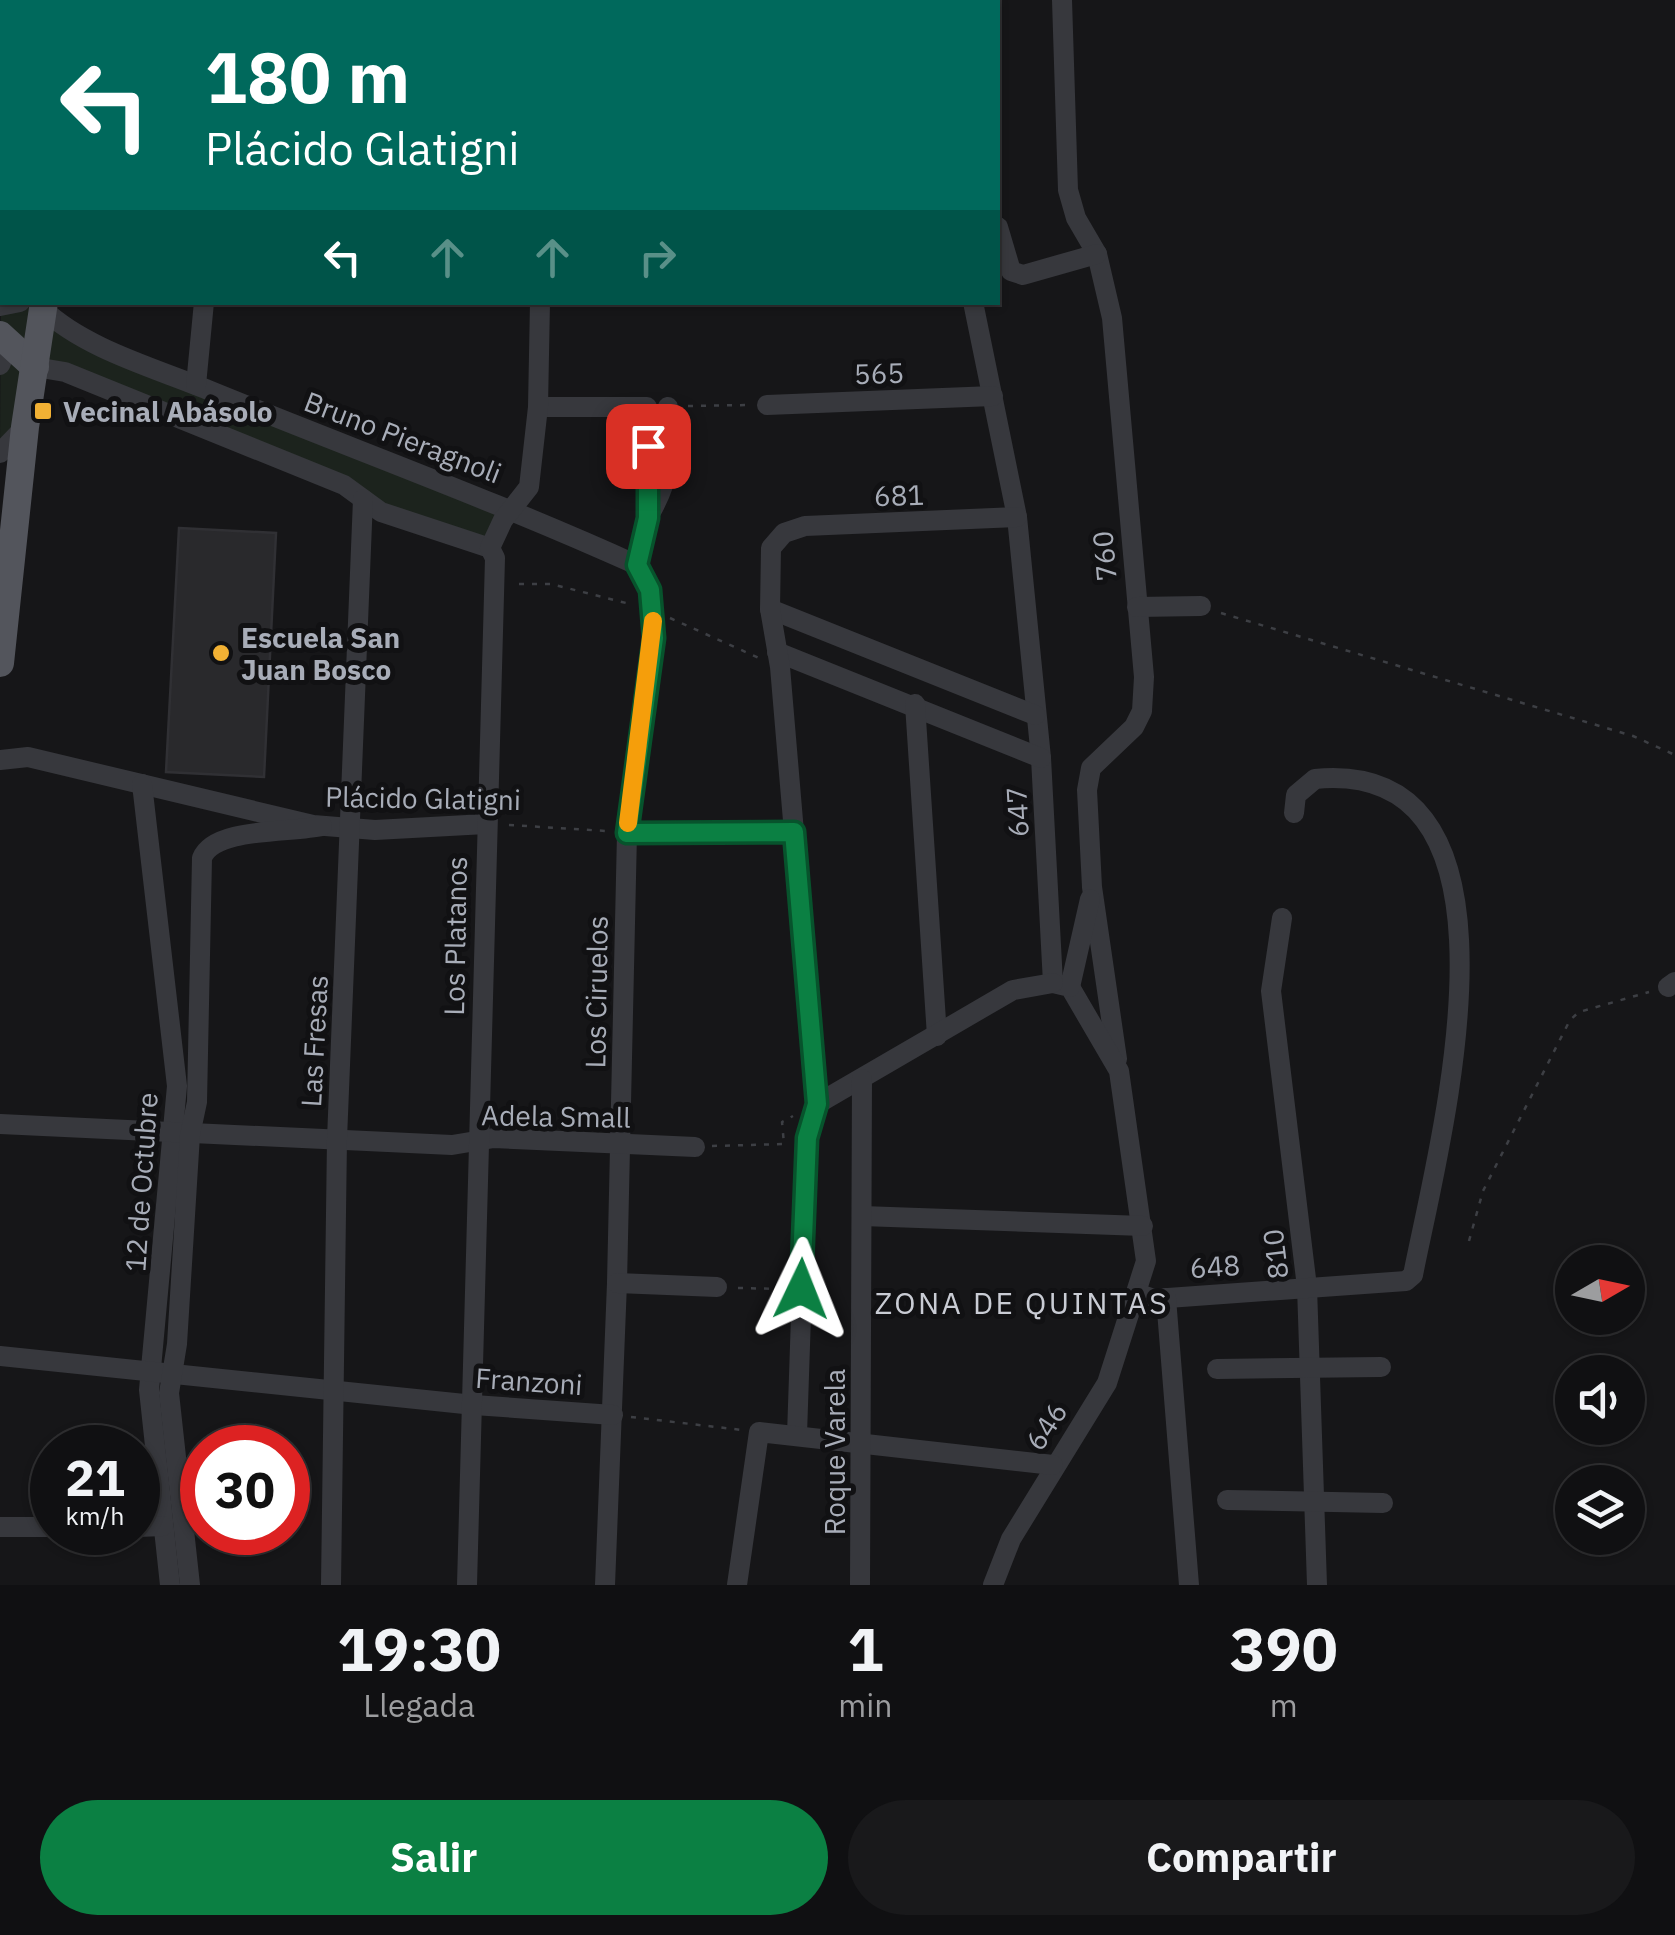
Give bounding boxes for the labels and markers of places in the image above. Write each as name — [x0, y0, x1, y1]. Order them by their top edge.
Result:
place label: Vecinal Abásolo — [63, 393, 272, 430]
marker: Vecinal Abásolo — [32, 400, 54, 422]
pin — [606, 404, 691, 489]
place label: Escuela San Juan Bosco — [241, 619, 400, 688]
marker: Escuela San Juan Bosco — [210, 642, 232, 664]

